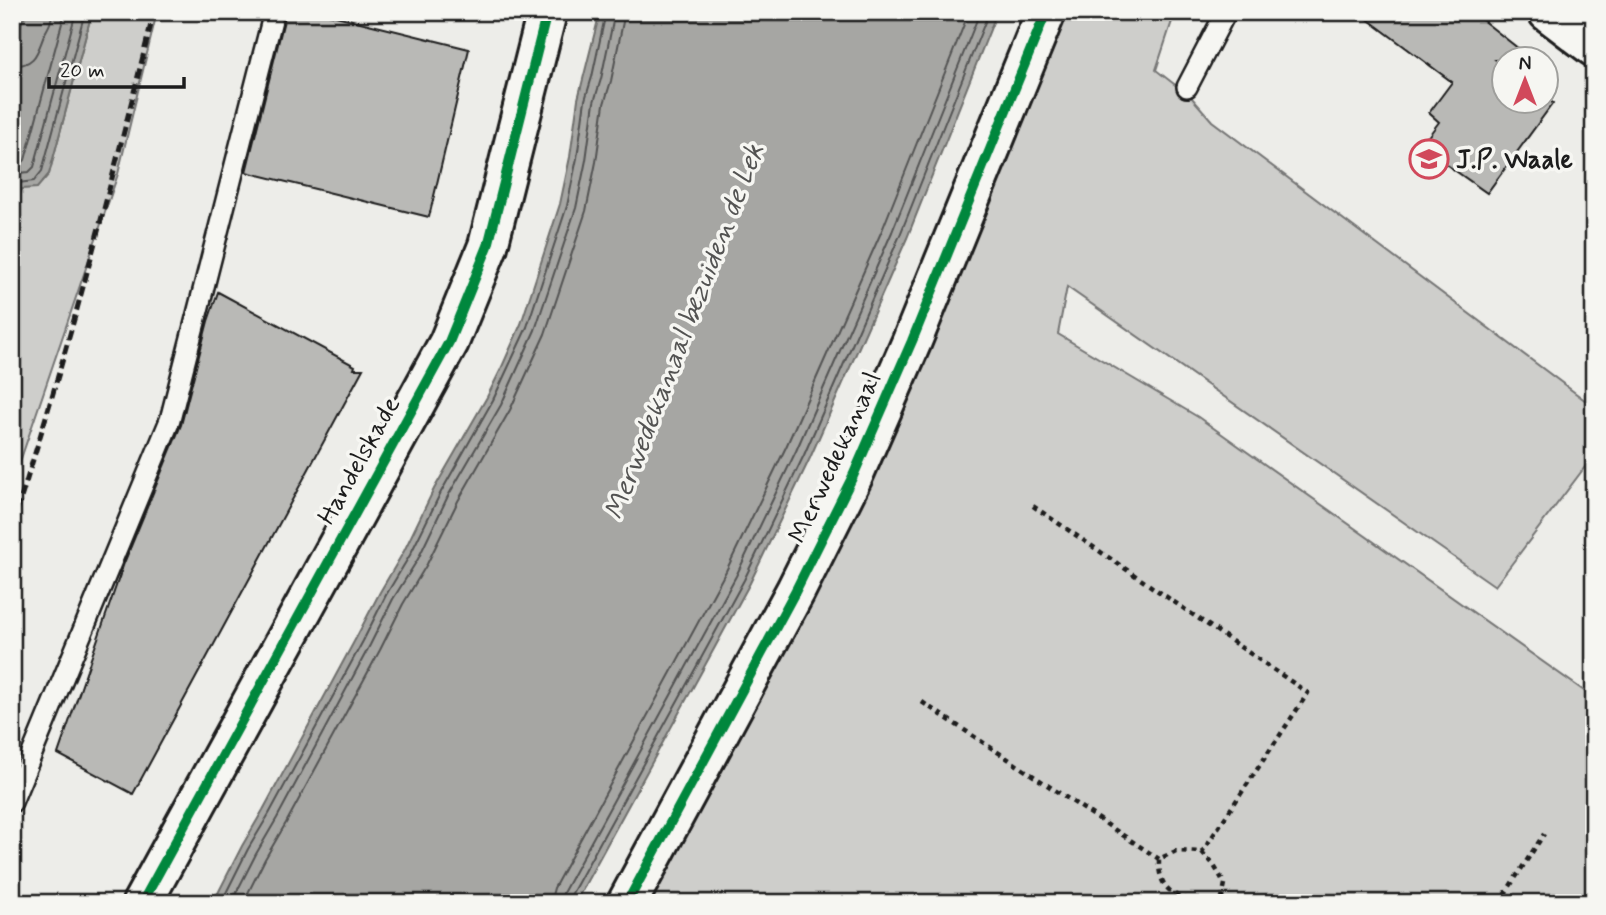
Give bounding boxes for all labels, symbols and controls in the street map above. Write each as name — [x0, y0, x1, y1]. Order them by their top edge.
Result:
scale bar — [49, 46, 184, 90]
north arrow — [1490, 46, 1560, 116]
text: N — [1519, 52, 1531, 77]
text: 20 m — [60, 57, 105, 85]
water label: Merwedekanaal bezuiden de Lek — [596, 138, 774, 525]
school or university icon: J.P. Waale — [1408, 138, 1450, 180]
place label: J.P. Waale — [1456, 144, 1573, 178]
street label: Merwedekanaal — [781, 367, 890, 549]
street label: Handelskade — [311, 391, 409, 531]

